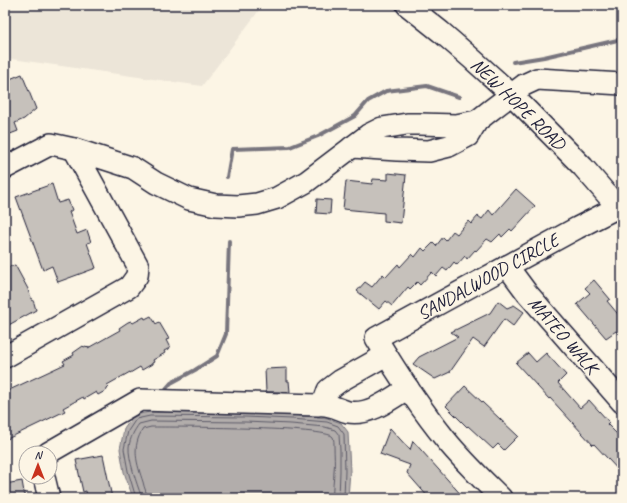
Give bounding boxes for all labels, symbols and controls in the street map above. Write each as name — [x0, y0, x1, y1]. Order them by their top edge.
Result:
street label: NEW HOPE ROAD — [466, 53, 572, 157]
street label: SANDALWOOD CIRCLE — [413, 227, 565, 326]
street label: MATEO WALK — [523, 291, 606, 381]
north arrow — [18, 445, 58, 485]
text: N — [35, 448, 44, 462]

